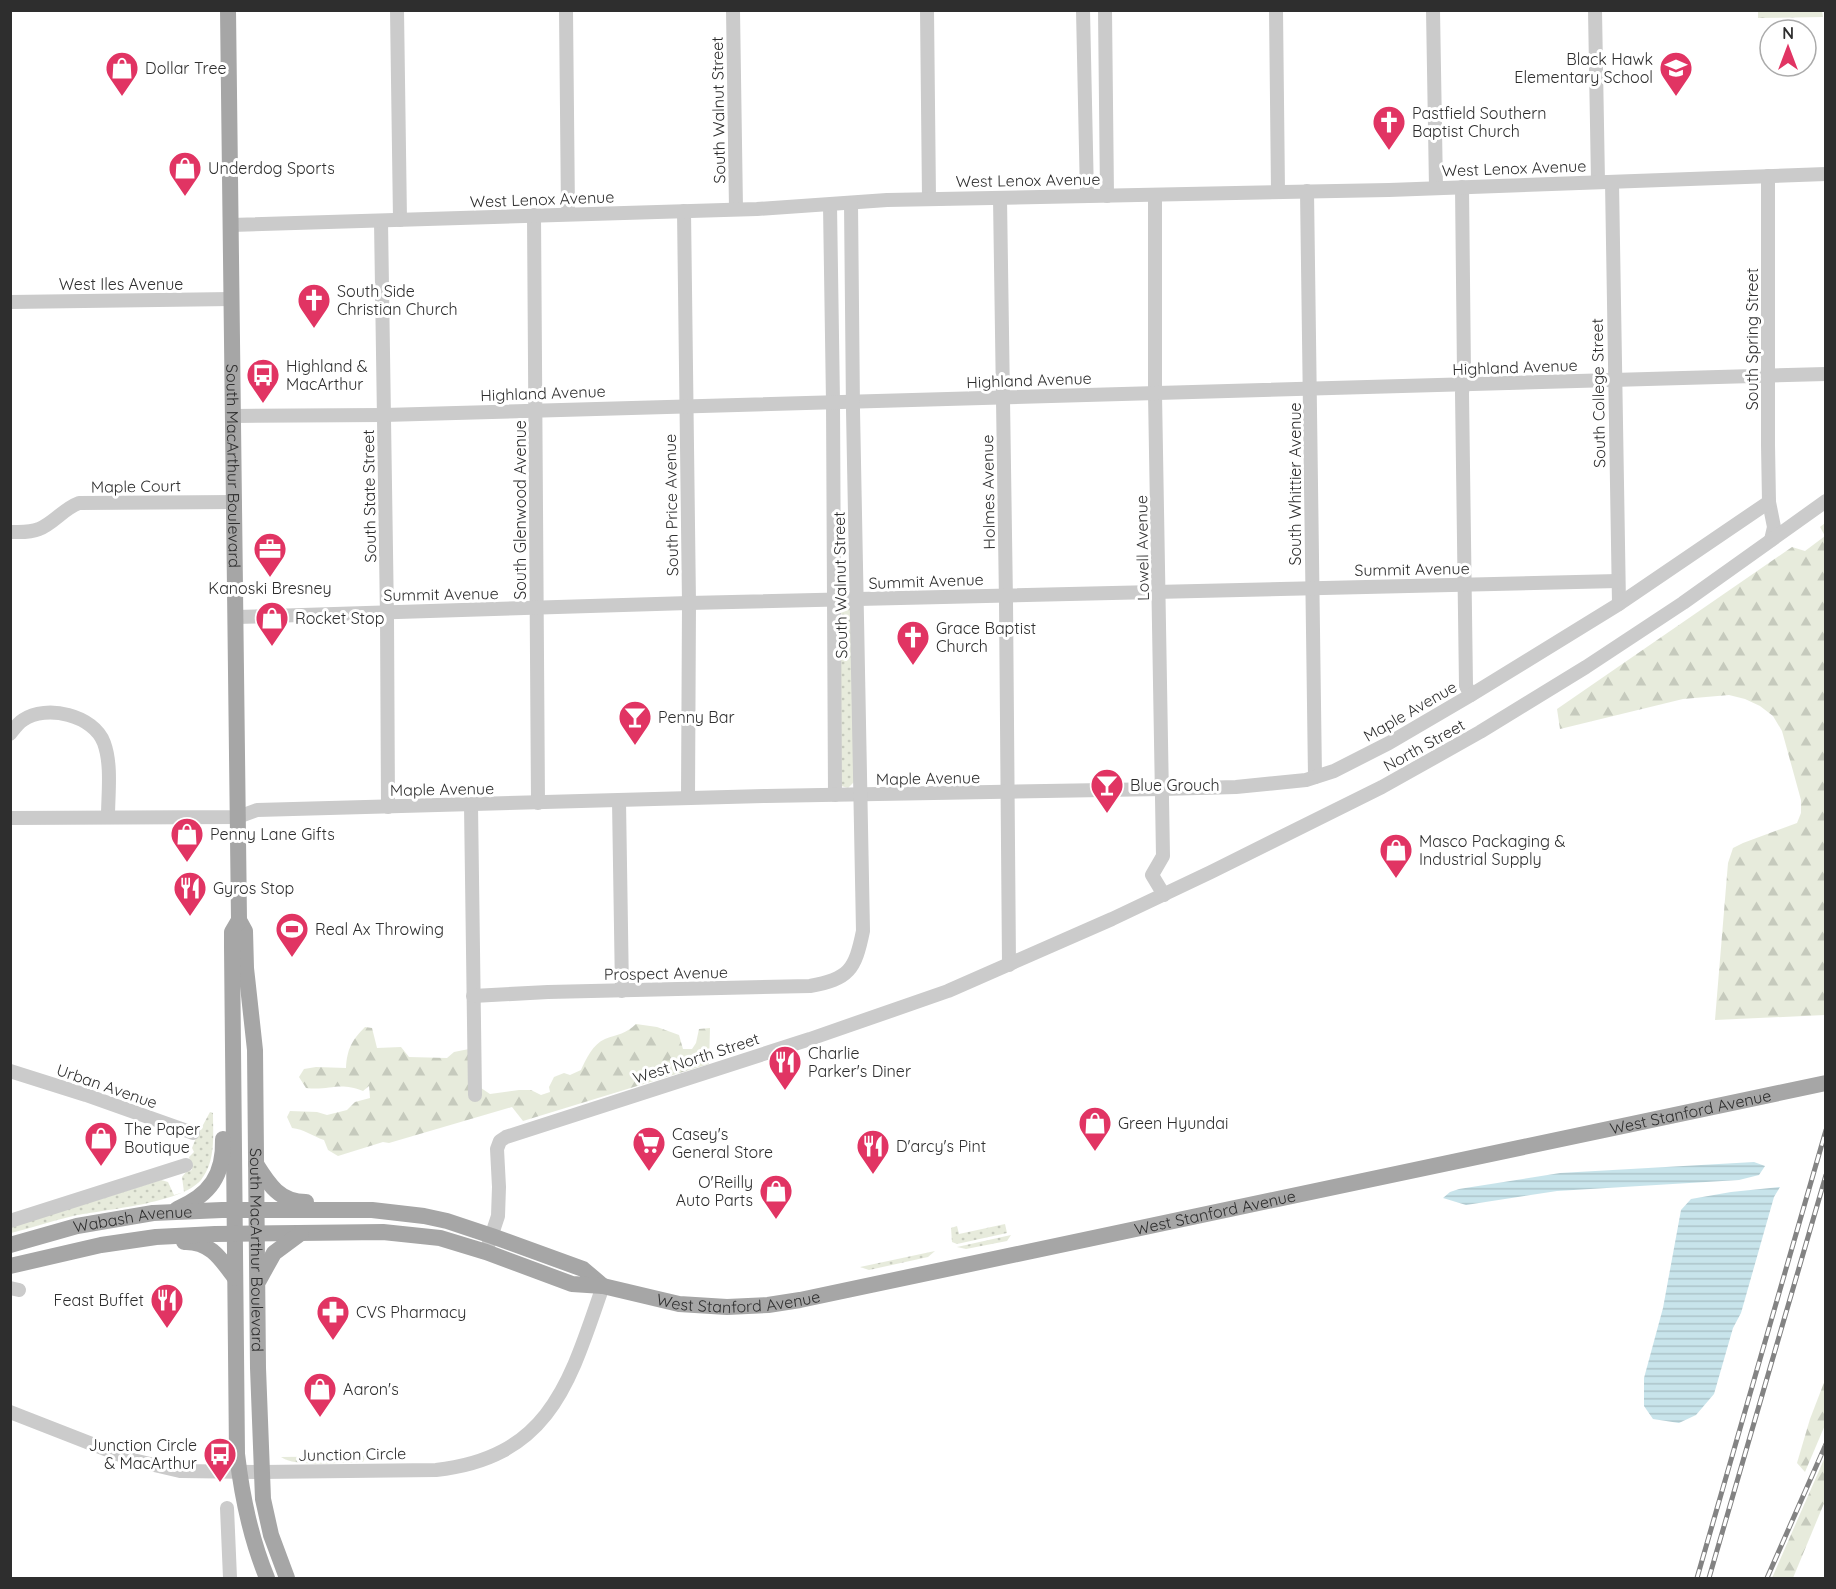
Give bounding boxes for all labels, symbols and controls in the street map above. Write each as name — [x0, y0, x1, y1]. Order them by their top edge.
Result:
north arrow — [1758, 18, 1818, 78]
text: N — [1782, 23, 1794, 43]
street label: South Walnut Street — [707, 36, 729, 184]
place label: Black Hawk Elementary School — [1514, 49, 1653, 87]
shop icon: Dollar Tree — [104, 50, 140, 97]
school or university icon: Black Hawk Elementary School — [1658, 50, 1694, 97]
place label: Dollar Tree — [145, 58, 226, 78]
place label: Pastfield Southern Baptist Church — [1412, 103, 1547, 141]
church icon: Pastfield Southern Baptist Church — [1371, 104, 1407, 151]
shop icon: Underdog Sports — [167, 150, 203, 197]
street label: West Lenox Avenue — [1441, 155, 1587, 181]
place label: Underdog Sports — [208, 158, 335, 178]
street label: West Lenox Avenue — [956, 169, 1100, 191]
street label: West Lenox Avenue — [469, 186, 615, 212]
street label: South Spring Street — [1742, 268, 1762, 410]
street label: West Iles Avenue — [59, 274, 183, 294]
place label: South Side Christian Church — [337, 281, 458, 319]
church icon: South Side Christian Church — [296, 282, 332, 329]
street label: South College Street — [1587, 318, 1609, 468]
street label: Highland Avenue — [1452, 355, 1578, 379]
place label: Highland & MacArthur — [286, 356, 368, 394]
bus stop icon: Highland & MacArthur — [245, 357, 281, 404]
street label: South MacArthur Boulevard — [222, 364, 245, 568]
street label: Highland Avenue — [966, 368, 1092, 392]
street label: Highland Avenue — [480, 381, 606, 405]
street label: South Whittier Avenue — [1285, 402, 1305, 566]
street label: South Glenwood Avenue — [510, 420, 530, 600]
street label: South State Street — [358, 429, 380, 563]
street label: South Price Avenue — [660, 434, 682, 576]
street label: Holmes Avenue — [977, 434, 999, 550]
street label: Maple Court — [91, 475, 181, 497]
street label: Lowell Avenue — [1131, 495, 1153, 601]
street label: South Walnut Street — [829, 511, 851, 659]
office icon: Kanoski Bresney — [252, 531, 288, 578]
street label: Summit Avenue — [1354, 558, 1470, 580]
street label: Summit Avenue — [868, 569, 984, 593]
place label: Kanoski Bresney — [208, 578, 332, 598]
street label: Summit Avenue — [383, 583, 499, 605]
shop icon: Rocket Stop — [254, 600, 290, 647]
place label: Rocket Stop — [295, 608, 384, 628]
place label: Grace Baptist Church — [936, 618, 1036, 656]
church icon: Grace Baptist Church — [895, 619, 931, 666]
street label: Maple Avenue — [1360, 676, 1460, 746]
bar icon: Penny Bar — [617, 699, 653, 746]
place label: Penny Bar — [658, 707, 735, 727]
street label: North Street — [1380, 714, 1468, 776]
street label: Maple Avenue — [876, 767, 980, 789]
bar icon: Blue Grouch — [1089, 767, 1125, 814]
place label: Blue Grouch — [1130, 775, 1220, 795]
street label: Maple Avenue — [390, 778, 494, 800]
shop icon: Penny Lane Gifts — [169, 816, 205, 863]
place label: Penny Lane Gifts — [210, 824, 335, 844]
place label: Masco Packaging & Industrial Supply — [1419, 831, 1565, 869]
shop icon: Masco Packaging & Industrial Supply — [1378, 832, 1414, 879]
restaurant icon: Gyros Stop — [172, 870, 208, 917]
place label: Gyros Stop — [213, 878, 294, 898]
sports icon: Real Ax Throwing — [274, 911, 310, 958]
place label: Real Ax Throwing — [315, 919, 444, 939]
street label: Prospect Avenue — [604, 962, 728, 984]
street label: West North Street — [630, 1028, 762, 1088]
place label: Charlie Parker's Diner — [808, 1043, 911, 1081]
restaurant icon: Charlie Parker's Diner — [767, 1044, 803, 1091]
street label: Urban Avenue — [54, 1059, 160, 1113]
street label: West Stanford Avenue — [1608, 1085, 1773, 1138]
shop icon: Green Hyundai — [1077, 1105, 1113, 1152]
place label: Green Hyundai — [1118, 1113, 1228, 1133]
place label: The Paper Boutique — [124, 1119, 200, 1157]
shop icon: The Paper Boutique — [83, 1120, 119, 1167]
place label: Casey's General Store — [672, 1124, 773, 1162]
supermarket icon: Casey's General Store — [631, 1125, 667, 1172]
restaurant icon: D'arcy's Pint — [855, 1128, 891, 1175]
place label: D'arcy's Pint — [896, 1136, 986, 1156]
street label: South MacArthur Boulevard — [246, 1148, 268, 1352]
place label: O'Reilly Auto Parts — [676, 1172, 753, 1210]
shop icon: O'Reilly Auto Parts — [758, 1173, 794, 1220]
street label: West Stanford Avenue — [1132, 1185, 1297, 1239]
street label: Wabash Avenue — [72, 1201, 193, 1236]
restaurant icon: Feast Buffet — [149, 1282, 185, 1329]
street label: West Stanford Avenue — [655, 1286, 822, 1317]
place label: Feast Buffet — [54, 1290, 144, 1310]
pharmacy icon: CVS Pharmacy — [315, 1294, 351, 1341]
place label: CVS Pharmacy — [356, 1302, 466, 1322]
shop icon: Aaron's — [302, 1371, 338, 1418]
place label: Aaron's — [343, 1379, 399, 1399]
place label: Junction Circle & MacArthur — [89, 1435, 197, 1473]
bus stop icon: Junction Circle & MacArthur — [202, 1436, 238, 1483]
street label: Junction Circle — [298, 1443, 406, 1465]

